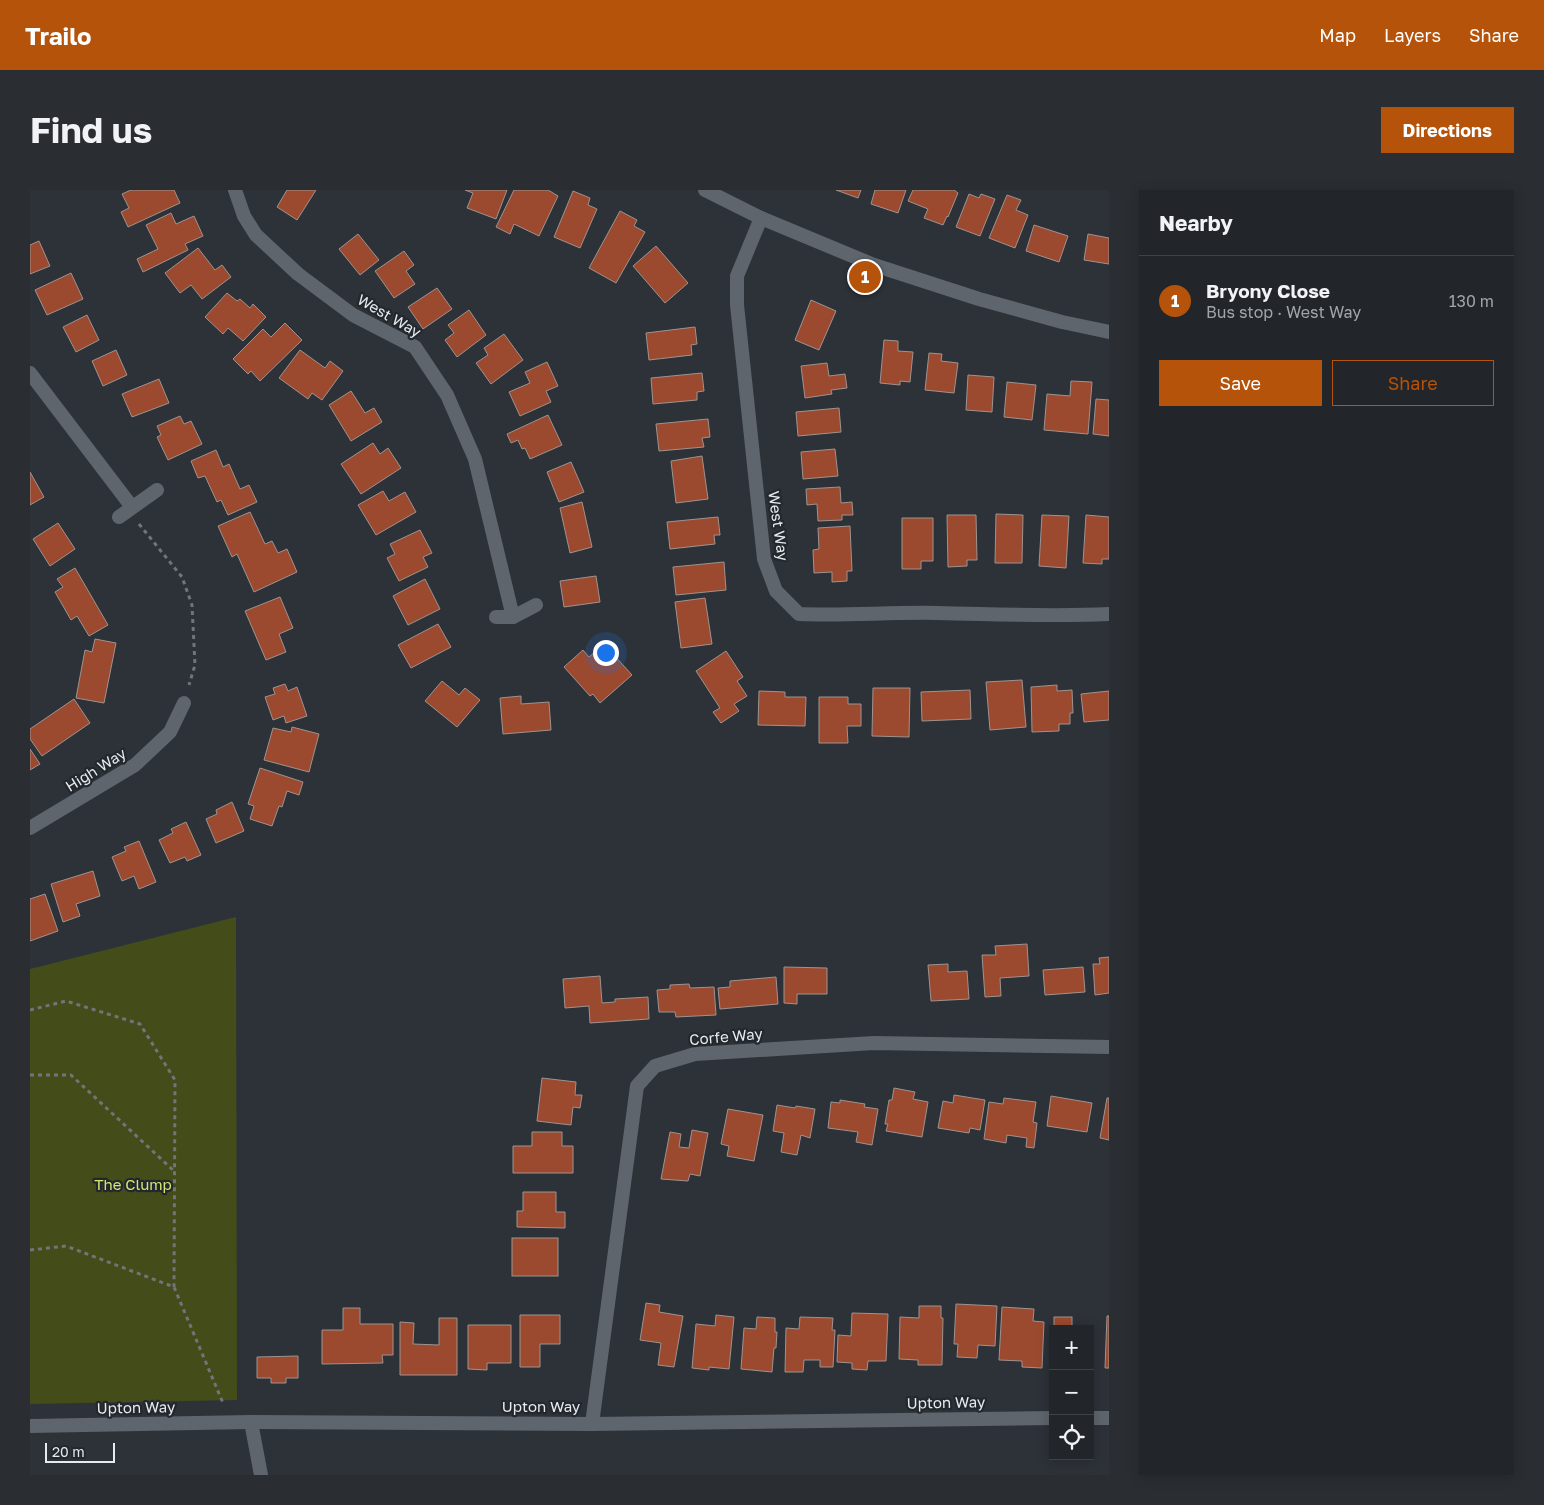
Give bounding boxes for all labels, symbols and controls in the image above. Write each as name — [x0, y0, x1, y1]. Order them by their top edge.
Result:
text: Trailo — [25, 21, 91, 50]
text: Map — [1319, 24, 1356, 46]
text: Layers — [1384, 24, 1441, 46]
text: Share — [1469, 24, 1519, 46]
button: Directions — [1381, 107, 1514, 153]
text: Find us — [30, 109, 152, 151]
text: Nearby — [1159, 210, 1233, 236]
pin: 1 — [849, 258, 881, 296]
text: Bryony Close — [1206, 279, 1330, 302]
street label: West Way — [354, 290, 425, 341]
text: 1 — [1171, 291, 1179, 311]
text: 130 m — [1449, 291, 1494, 311]
text: Bus stop · West Way — [1206, 302, 1361, 322]
button: Save — [1159, 360, 1322, 406]
button: Share — [1332, 360, 1494, 406]
street label: West Way — [765, 490, 793, 563]
your location — [593, 640, 619, 666]
street label: High Way — [62, 743, 130, 795]
street label: Corfe Way — [689, 1024, 764, 1048]
park label: The Clump — [94, 1175, 172, 1193]
map controls — [1049, 1325, 1094, 1460]
button: + — [1049, 1325, 1094, 1370]
button: − — [1049, 1370, 1094, 1415]
street label: Upton Way — [907, 1392, 986, 1412]
street label: Upton Way — [97, 1397, 176, 1417]
street label: Upton Way — [502, 1397, 581, 1415]
button: locate — [1049, 1415, 1094, 1460]
scale bar — [45, 1440, 115, 1463]
text: 20 m — [52, 1443, 85, 1460]

